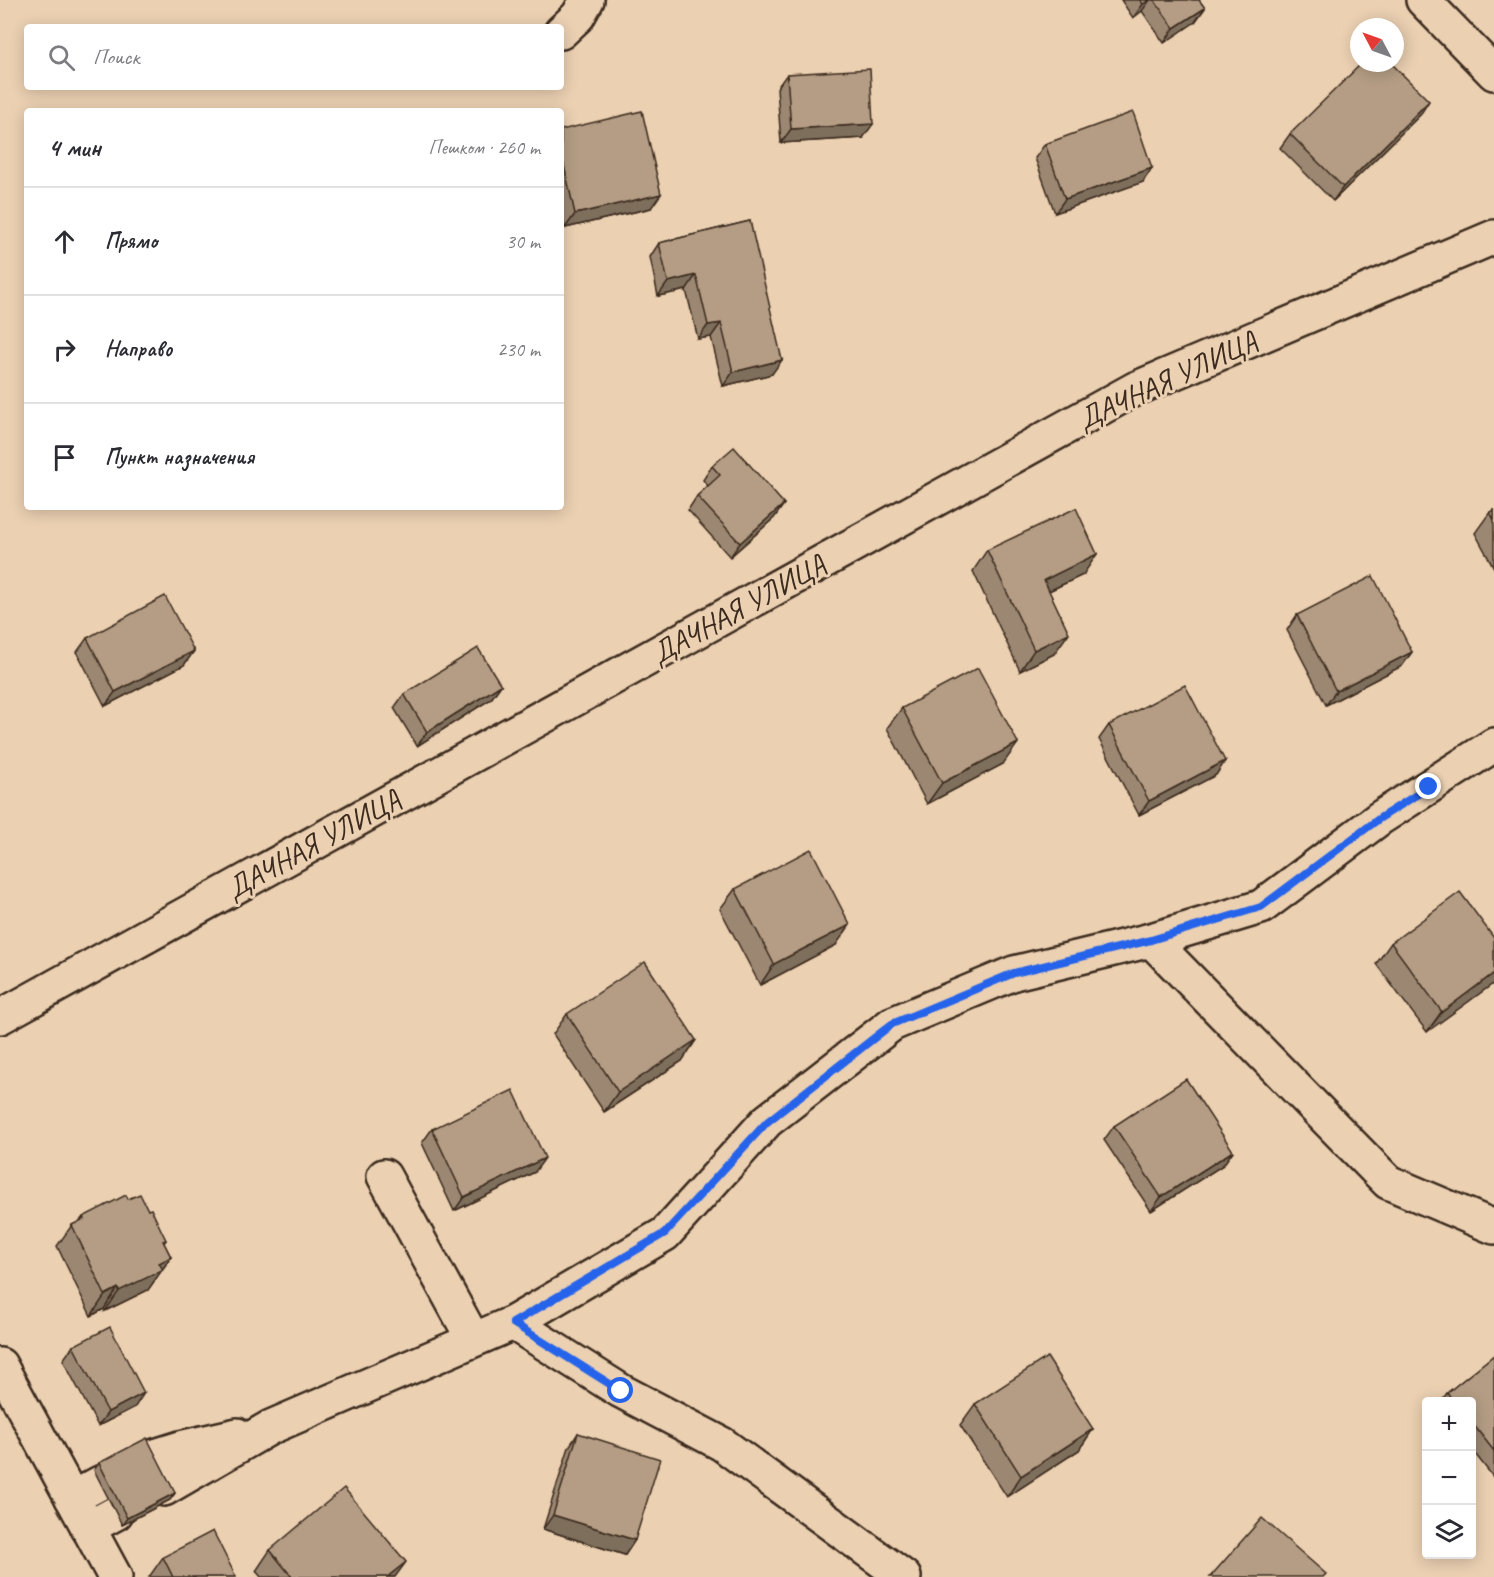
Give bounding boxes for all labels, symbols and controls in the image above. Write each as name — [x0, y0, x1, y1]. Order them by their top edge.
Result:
north arrow — [1350, 18, 1404, 72]
search box — [24, 24, 564, 90]
icon: search — [45, 41, 78, 74]
text: Поиск — [93, 43, 139, 71]
text: 4 мин — [48, 131, 101, 164]
text: Пешком · 260 m — [428, 135, 540, 160]
icon: ahead — [48, 225, 81, 258]
text: Прямо — [105, 227, 157, 255]
text: 30 m — [506, 229, 540, 254]
street label: ДАЧНАЯ УЛИЦА — [1071, 321, 1264, 438]
icon: right — [48, 333, 81, 366]
text: Направо — [105, 335, 172, 363]
text: 230 m — [497, 337, 540, 362]
icon: arrive — [48, 441, 81, 474]
text: Пункт назначения — [105, 443, 254, 471]
street label: ДАЧНАЯ УЛИЦА — [644, 545, 833, 673]
route end — [1415, 773, 1441, 799]
street label: ДАЧНАЯ УЛИЦА — [219, 780, 408, 908]
route start — [607, 1377, 633, 1403]
map controls — [1422, 1397, 1476, 1559]
button: + — [1422, 1397, 1476, 1451]
button: − — [1422, 1451, 1476, 1505]
button: layers — [1422, 1505, 1476, 1559]

